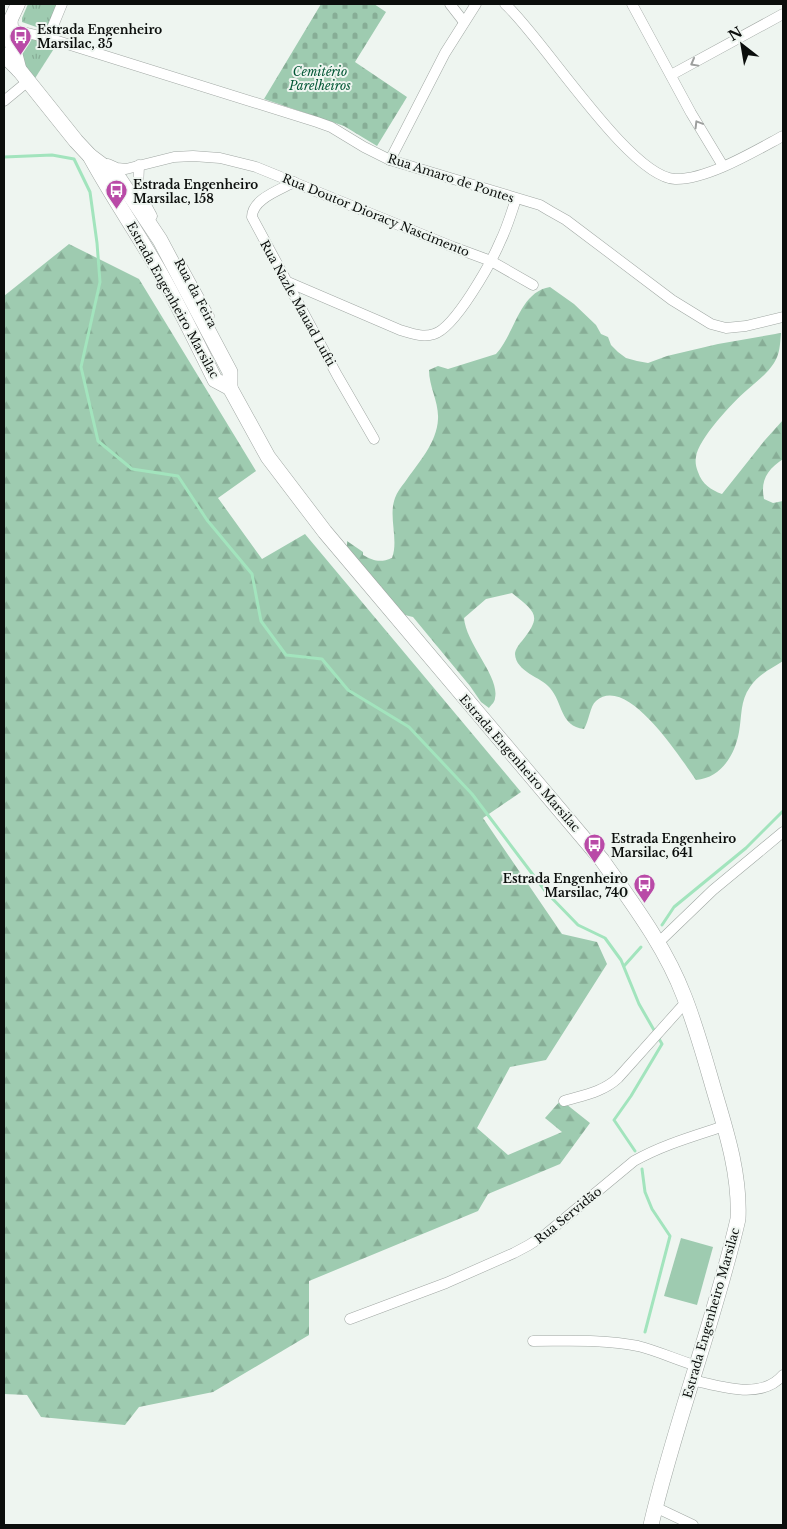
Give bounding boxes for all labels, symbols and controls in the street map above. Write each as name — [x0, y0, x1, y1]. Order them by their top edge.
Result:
north arrow — [717, 20, 767, 70]
place label: Estrada Engenheiro Marsilac, 35 — [37, 22, 162, 51]
text: N — [725, 23, 746, 45]
bus stop icon: Estrada Engenheiro Marsilac, 35 — [9, 24, 33, 55]
one-way arrow — [691, 56, 700, 66]
park label: Cemitério Parelheiros — [288, 64, 351, 93]
one-way arrow — [694, 121, 704, 130]
street label: Rua Amaro de Pontes — [386, 150, 516, 206]
street label: Rua Doutor Dioracy Nascimento — [280, 170, 472, 260]
place label: Estrada Engenheiro Marsilac, 158 — [133, 177, 258, 206]
bus stop icon: Estrada Engenheiro Marsilac, 158 — [105, 179, 129, 210]
street label: Estrada Engenheiro Marsilac — [124, 219, 223, 381]
street label: Rua Nazle Mauad Lufti — [257, 237, 339, 369]
street label: Rua da Feira — [171, 256, 221, 331]
street label: Estrada Engenheiro Marsilac — [456, 691, 584, 835]
place label: Estrada Engenheiro Marsilac, 641 — [611, 831, 736, 860]
bus stop icon: Estrada Engenheiro Marsilac, 641 — [583, 833, 607, 864]
place label: Estrada Engenheiro Marsilac, 740 — [503, 871, 628, 900]
bus stop icon: Estrada Engenheiro Marsilac, 740 — [632, 873, 656, 904]
street label: Rua Servidão — [531, 1183, 605, 1247]
street label: Estrada Engenheiro Marsilac — [679, 1226, 743, 1400]

